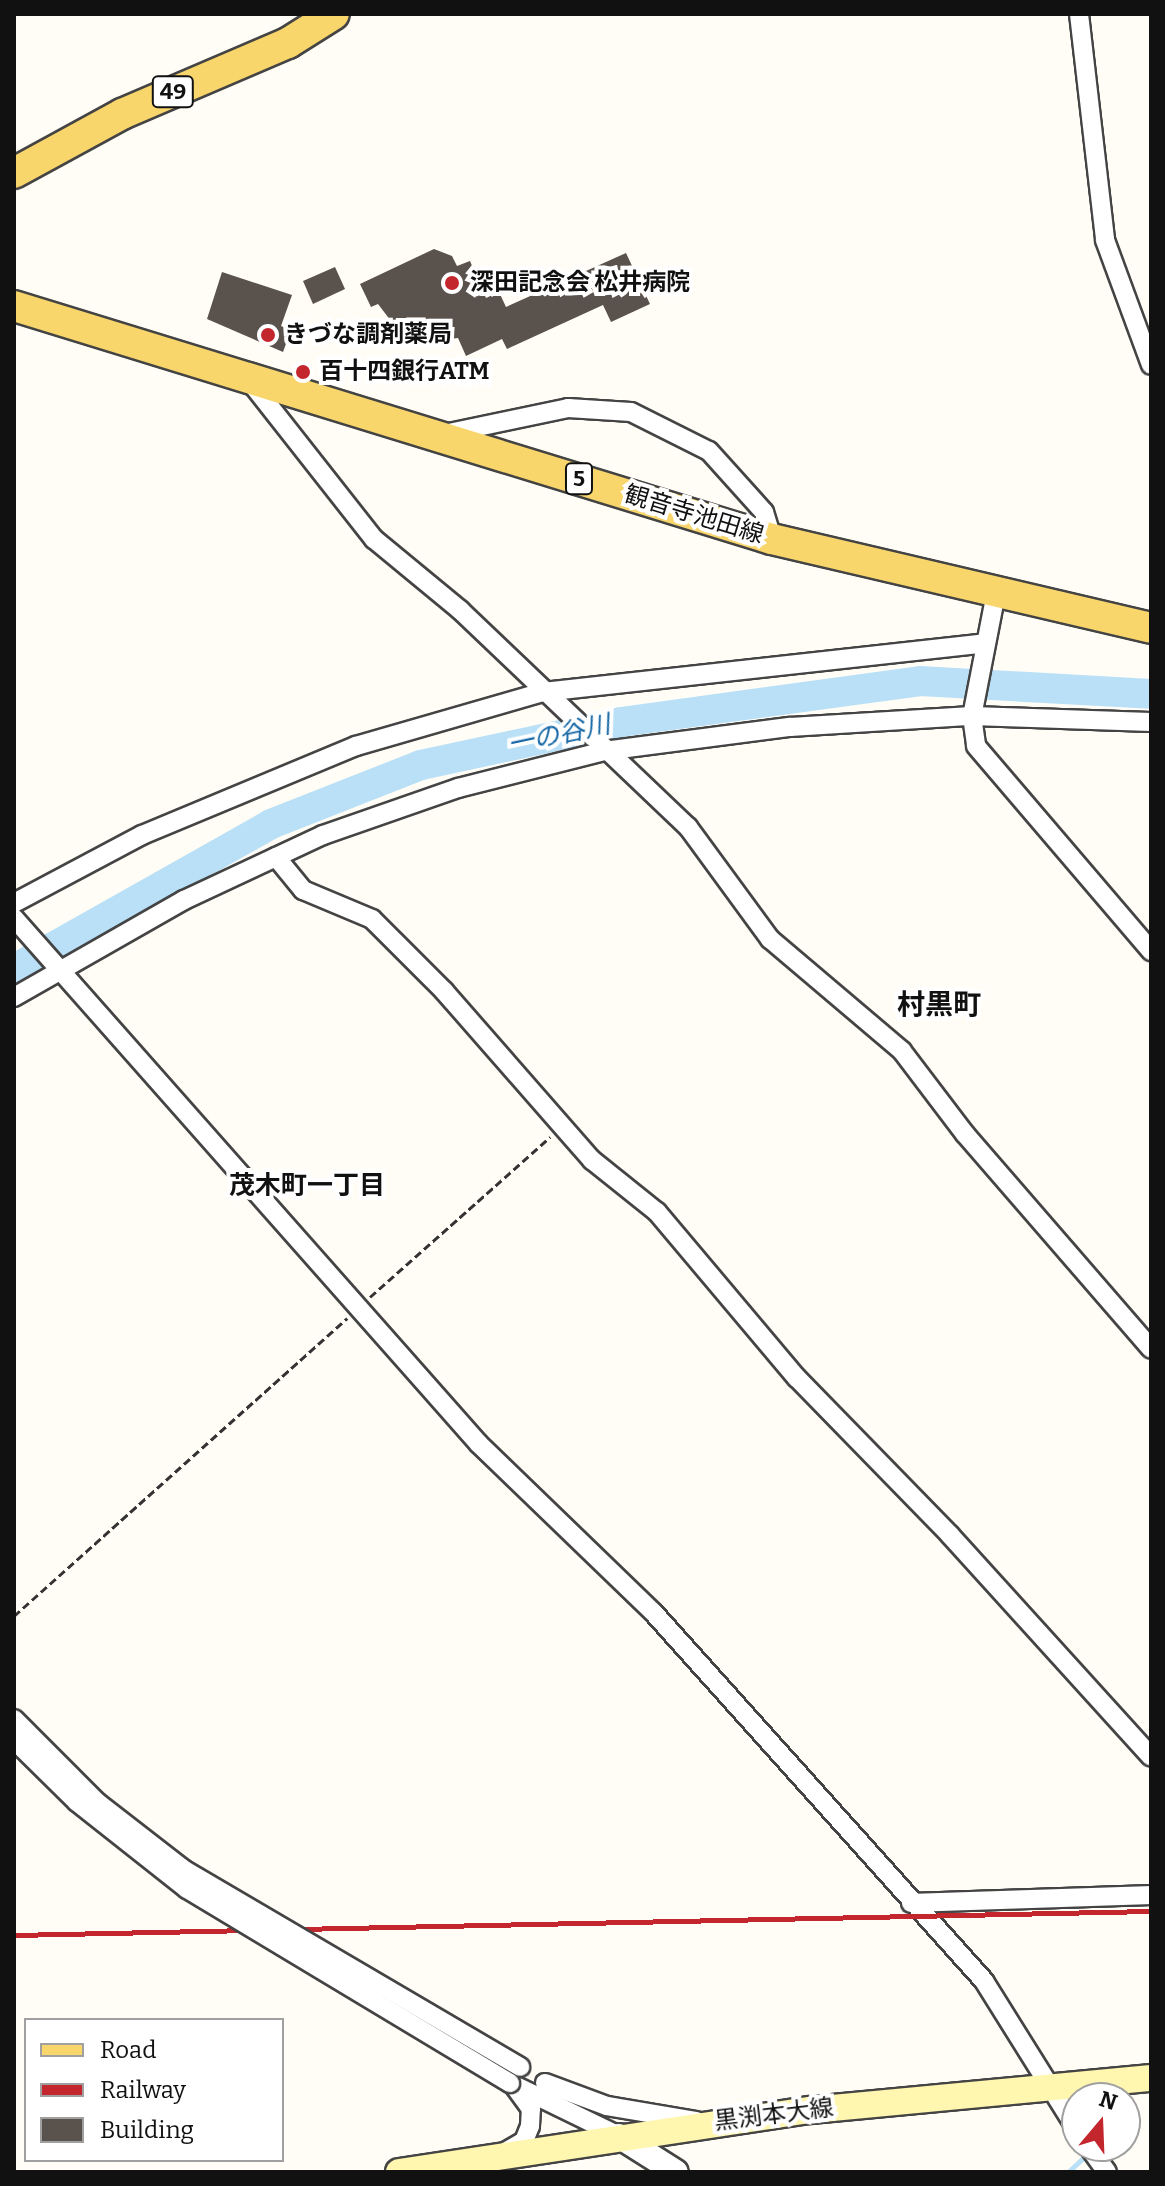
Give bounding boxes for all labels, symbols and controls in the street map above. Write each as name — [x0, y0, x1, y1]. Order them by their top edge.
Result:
road number: 49 — [151, 74, 195, 110]
place label: 深田記念会 松井病院 — [470, 269, 690, 297]
marker: 深田記念会 松井病院 — [441, 272, 463, 294]
place label: きづな調剤薬局 — [284, 321, 452, 349]
marker: きづな調剤薬局 — [259, 326, 277, 344]
place label: 百十四銀行ATM — [319, 358, 489, 386]
marker: 百十四銀行ATM — [294, 363, 312, 381]
road number: 5 — [563, 461, 595, 497]
street label: 観音寺池田線 — [621, 480, 767, 550]
water label: 一の谷川 — [505, 709, 613, 761]
district label: 村黒町 — [897, 988, 981, 1022]
district label: 茂木町一丁目 — [229, 1170, 385, 1202]
legend — [24, 2018, 284, 2162]
text: Road — [100, 2036, 156, 2064]
text: Railway — [100, 2076, 186, 2104]
north arrow — [1061, 2082, 1141, 2162]
text: N — [1096, 2085, 1121, 2116]
street label: 黒渕本大線 — [713, 2093, 835, 2137]
text: Building — [100, 2116, 194, 2144]

